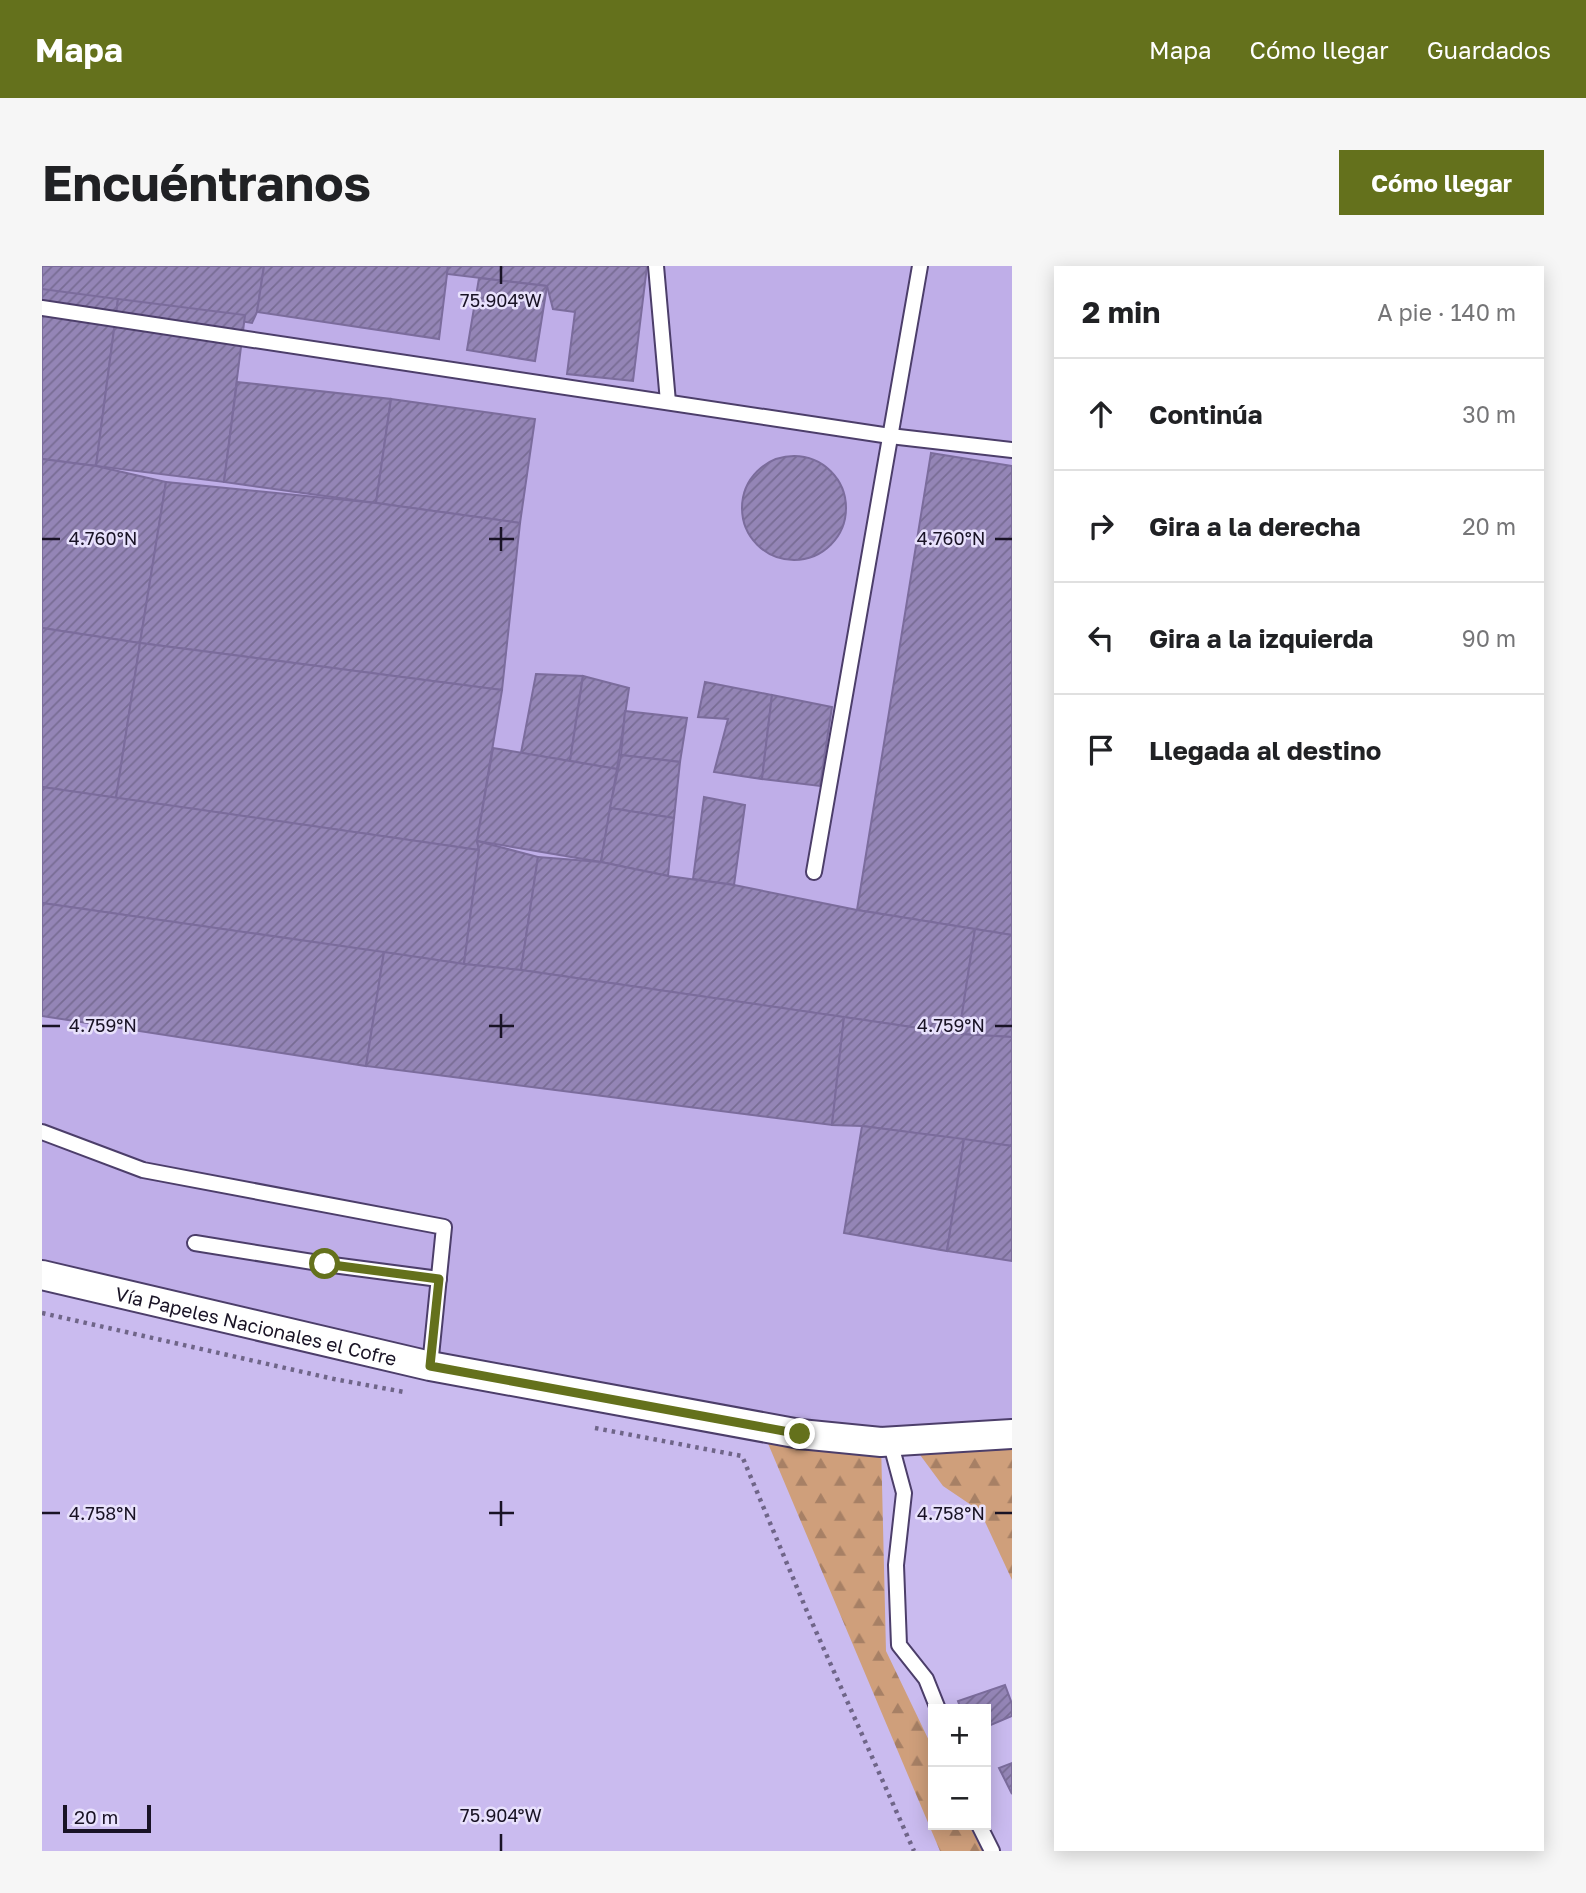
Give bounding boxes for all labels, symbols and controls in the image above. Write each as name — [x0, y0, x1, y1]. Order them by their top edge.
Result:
text: Mapa — [35, 30, 123, 69]
text: Mapa — [1149, 35, 1212, 64]
text: Cómo llegar — [1250, 35, 1389, 64]
text: Guardados — [1427, 35, 1551, 64]
button: Cómo llegar — [1339, 150, 1544, 215]
text: Encuéntranos — [42, 153, 371, 212]
text: 75.904°W — [460, 289, 542, 311]
text: 2 min — [1082, 294, 1160, 330]
text: A pie · 140 m — [1377, 298, 1516, 326]
icon: ahead — [1082, 395, 1120, 433]
text: Continúa — [1149, 399, 1263, 430]
text: 30 m — [1462, 400, 1516, 428]
icon: right — [1082, 507, 1120, 545]
text: Gira a la derecha — [1149, 511, 1361, 542]
text: 20 m — [1462, 512, 1516, 540]
text: 4.760°N — [69, 527, 137, 549]
text: 4.760°N — [917, 527, 985, 549]
icon: left — [1082, 619, 1120, 657]
text: Gira a la izquierda — [1149, 623, 1373, 654]
text: 90 m — [1462, 624, 1516, 652]
icon: arrive — [1082, 731, 1120, 769]
text: Llegada al destino — [1149, 735, 1381, 766]
text: 4.759°N — [69, 1014, 137, 1036]
text: 4.759°N — [917, 1014, 985, 1036]
route start — [309, 1248, 340, 1279]
street label: Vía Papeles Nacionales el Cofre — [113, 1281, 399, 1369]
route end — [784, 1418, 815, 1449]
text: 4.758°N — [69, 1502, 137, 1524]
text: 4.758°N — [917, 1502, 985, 1524]
map controls — [928, 1704, 991, 1830]
button: + — [928, 1704, 991, 1767]
button: − — [928, 1767, 991, 1830]
scale bar — [63, 1802, 150, 1834]
text: 75.904°W — [460, 1804, 542, 1826]
text: 20 m — [74, 1805, 118, 1828]

